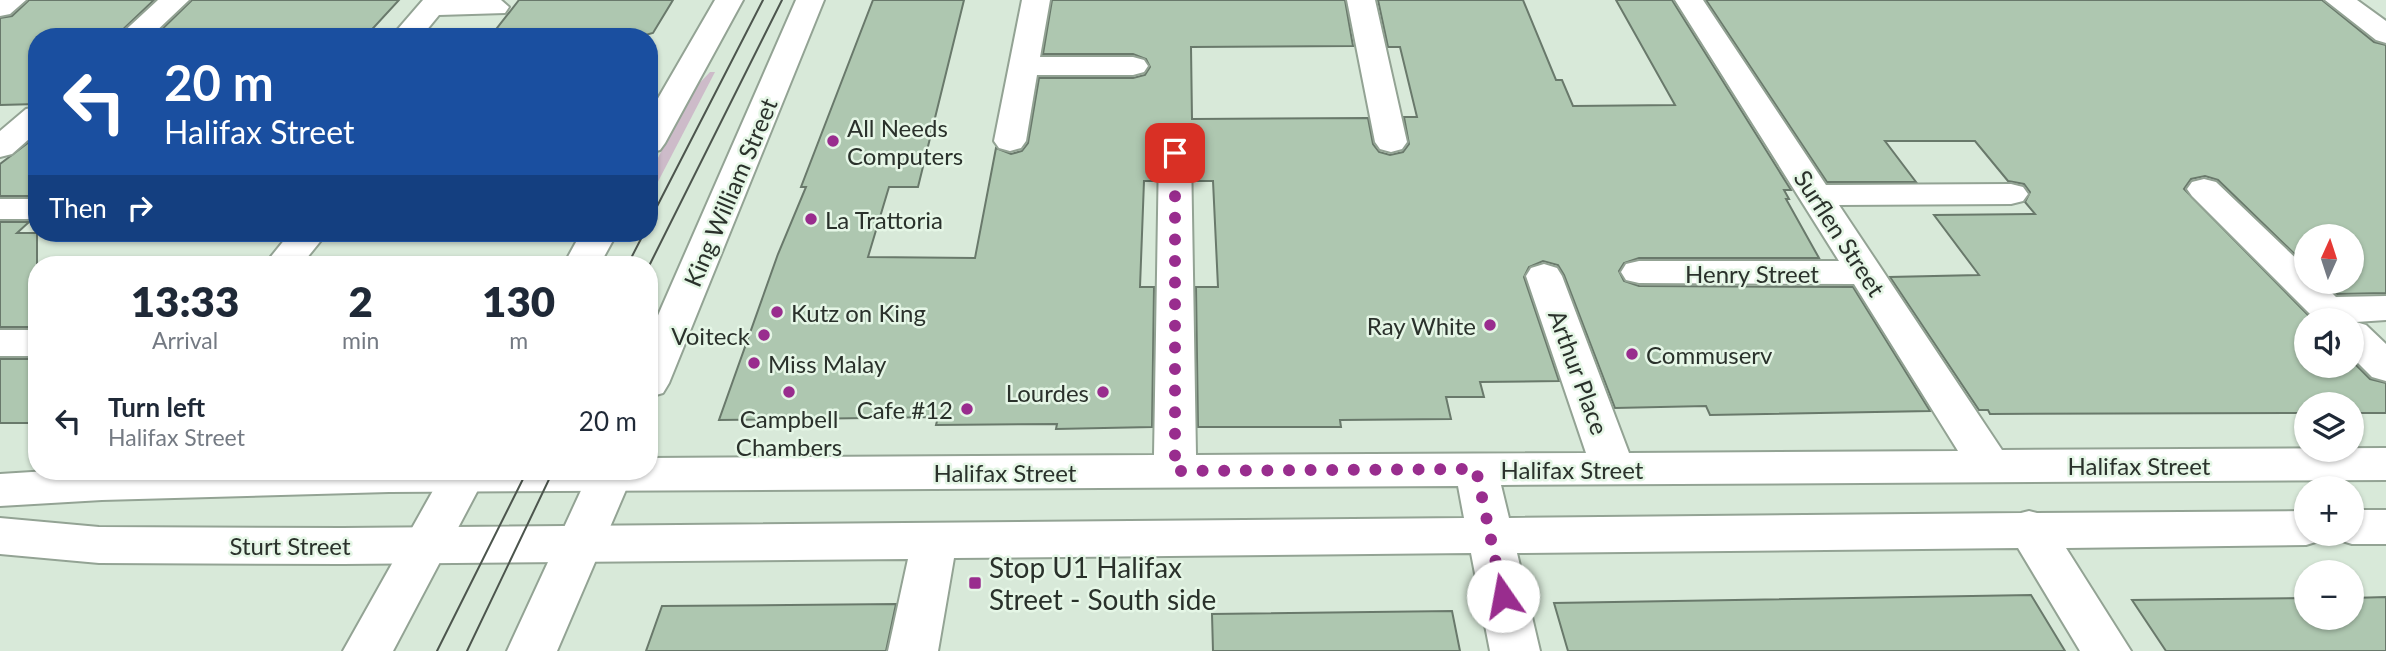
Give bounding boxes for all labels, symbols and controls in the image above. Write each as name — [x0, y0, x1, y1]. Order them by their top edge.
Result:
text: 20 m — [164, 53, 274, 111]
icon: left — [49, 56, 140, 147]
street label: King William Street — [677, 93, 783, 291]
text: Halifax Street — [164, 112, 355, 151]
place label: All Needs Computers — [847, 113, 963, 170]
pin — [1145, 123, 1205, 183]
marker: All Needs Computers — [825, 133, 841, 149]
icon: arrive — [1156, 134, 1194, 172]
street label: Surflen Street — [1789, 165, 1892, 302]
icon: right — [121, 189, 159, 227]
text: Then — [49, 192, 107, 224]
place label: La Trattoria — [825, 205, 943, 234]
marker: La Trattoria — [803, 211, 819, 227]
north arrow — [2294, 224, 2364, 294]
map controls — [2294, 224, 2364, 630]
street label: Henry Street — [1685, 259, 1819, 288]
text: 13:33 — [131, 276, 239, 326]
text: 2 — [349, 276, 373, 326]
text: 130 — [482, 276, 555, 326]
place label: Kutz on King — [791, 298, 926, 327]
marker: Kutz on King — [769, 304, 785, 320]
street label: Arthur Place — [1543, 306, 1615, 438]
button: sound — [2294, 308, 2364, 378]
place label: Ray White — [1367, 311, 1476, 340]
marker: Ray White — [1482, 317, 1498, 333]
place label: Voiteck — [671, 321, 751, 350]
text: Arrival — [152, 326, 218, 354]
text: min — [342, 326, 379, 354]
text: m — [509, 326, 528, 354]
marker: Voiteck — [756, 327, 772, 343]
place label: Commuserv — [1646, 340, 1773, 369]
marker: Commuserv — [1624, 346, 1640, 362]
place label: Miss Malay — [768, 349, 887, 378]
marker: Miss Malay — [746, 355, 762, 371]
place label: Lourdes — [1006, 378, 1089, 407]
marker: Campbell Chambers — [781, 384, 797, 400]
marker: Lourdes — [1095, 384, 1111, 400]
text: Turn left — [108, 391, 205, 423]
button: layers — [2294, 392, 2364, 462]
place label: Cafe #12 — [857, 395, 953, 424]
marker: Cafe #12 — [959, 401, 975, 417]
icon: left — [49, 402, 87, 440]
place label: Campbell Chambers — [736, 404, 842, 461]
text: 20 m — [579, 405, 637, 437]
text: Halifax Street — [108, 423, 245, 451]
street label: Halifax Street — [2068, 451, 2211, 480]
street label: Halifax Street — [1501, 455, 1644, 484]
street label: Halifax Street — [934, 458, 1077, 487]
button: + — [2294, 476, 2364, 546]
street label: Sturt Street — [229, 531, 351, 560]
place label: Stop U1 Halifax Street - South side — [989, 550, 1216, 616]
position arrow — [1466, 559, 1540, 633]
button: − — [2294, 560, 2364, 630]
marker: Stop U1 Halifax Street - South side — [967, 575, 983, 591]

